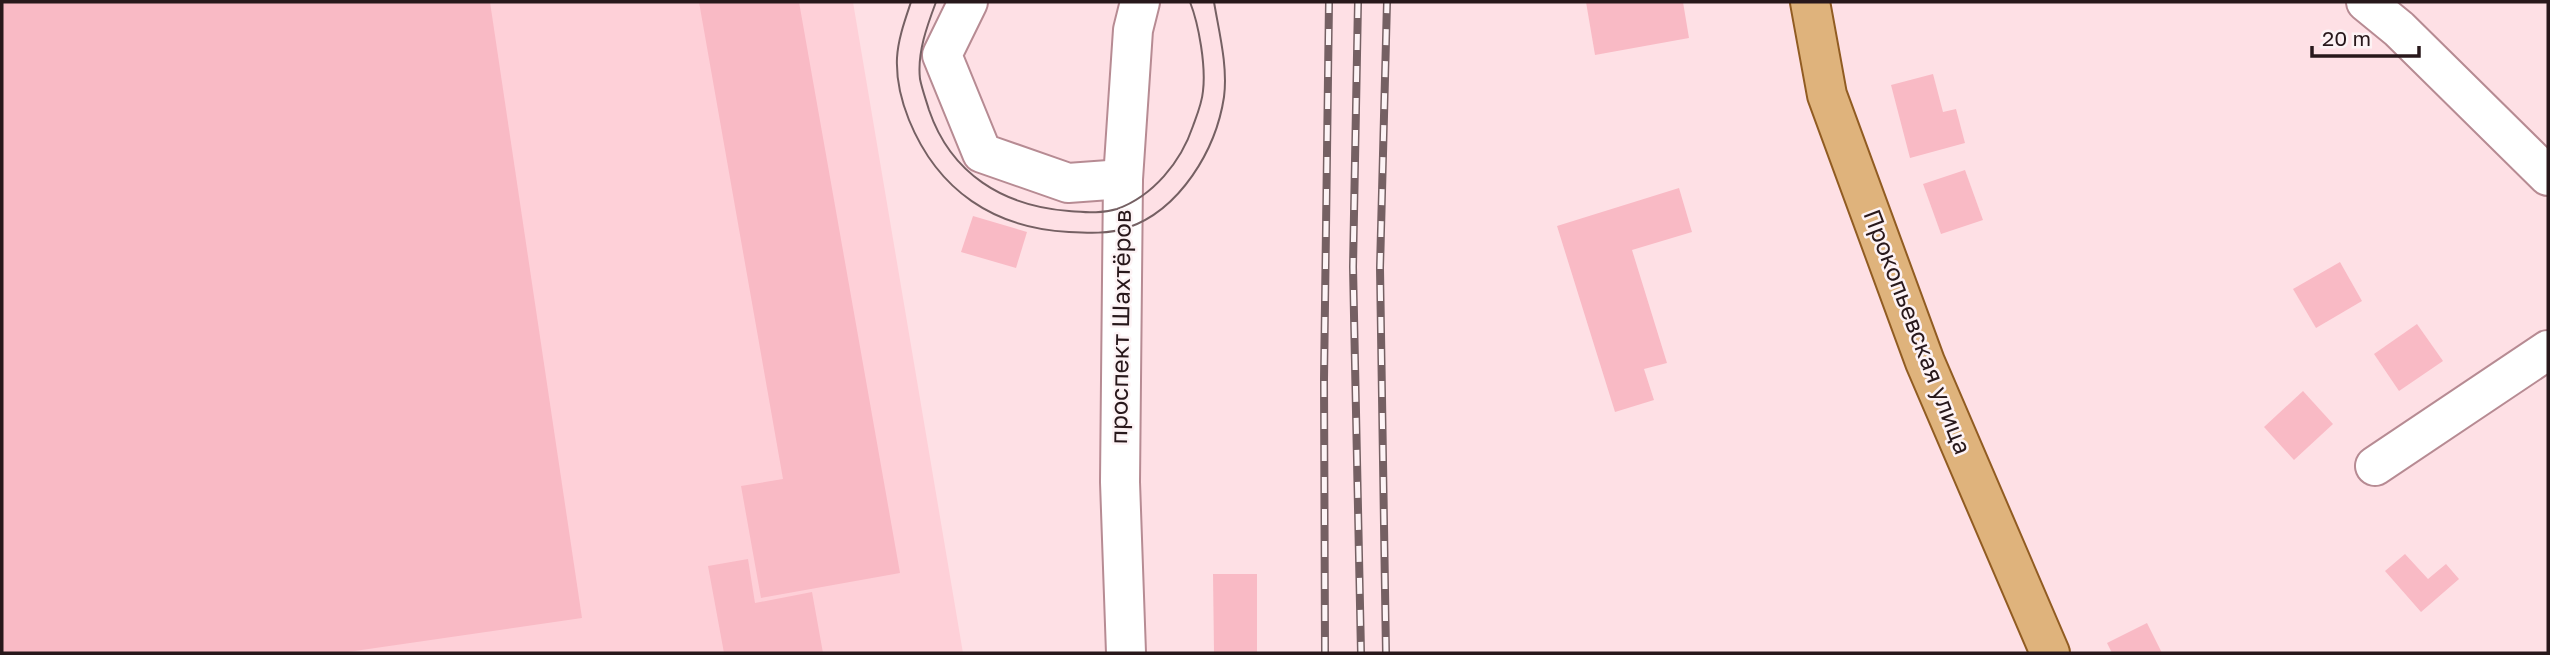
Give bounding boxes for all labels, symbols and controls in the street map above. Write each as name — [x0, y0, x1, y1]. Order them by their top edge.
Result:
scale bar — [2312, 14, 2419, 58]
text: 20 m — [2322, 25, 2371, 51]
street label: Прокопьевская улица — [1858, 205, 1978, 458]
street label: проспект Шахтёров — [1103, 209, 1136, 445]

